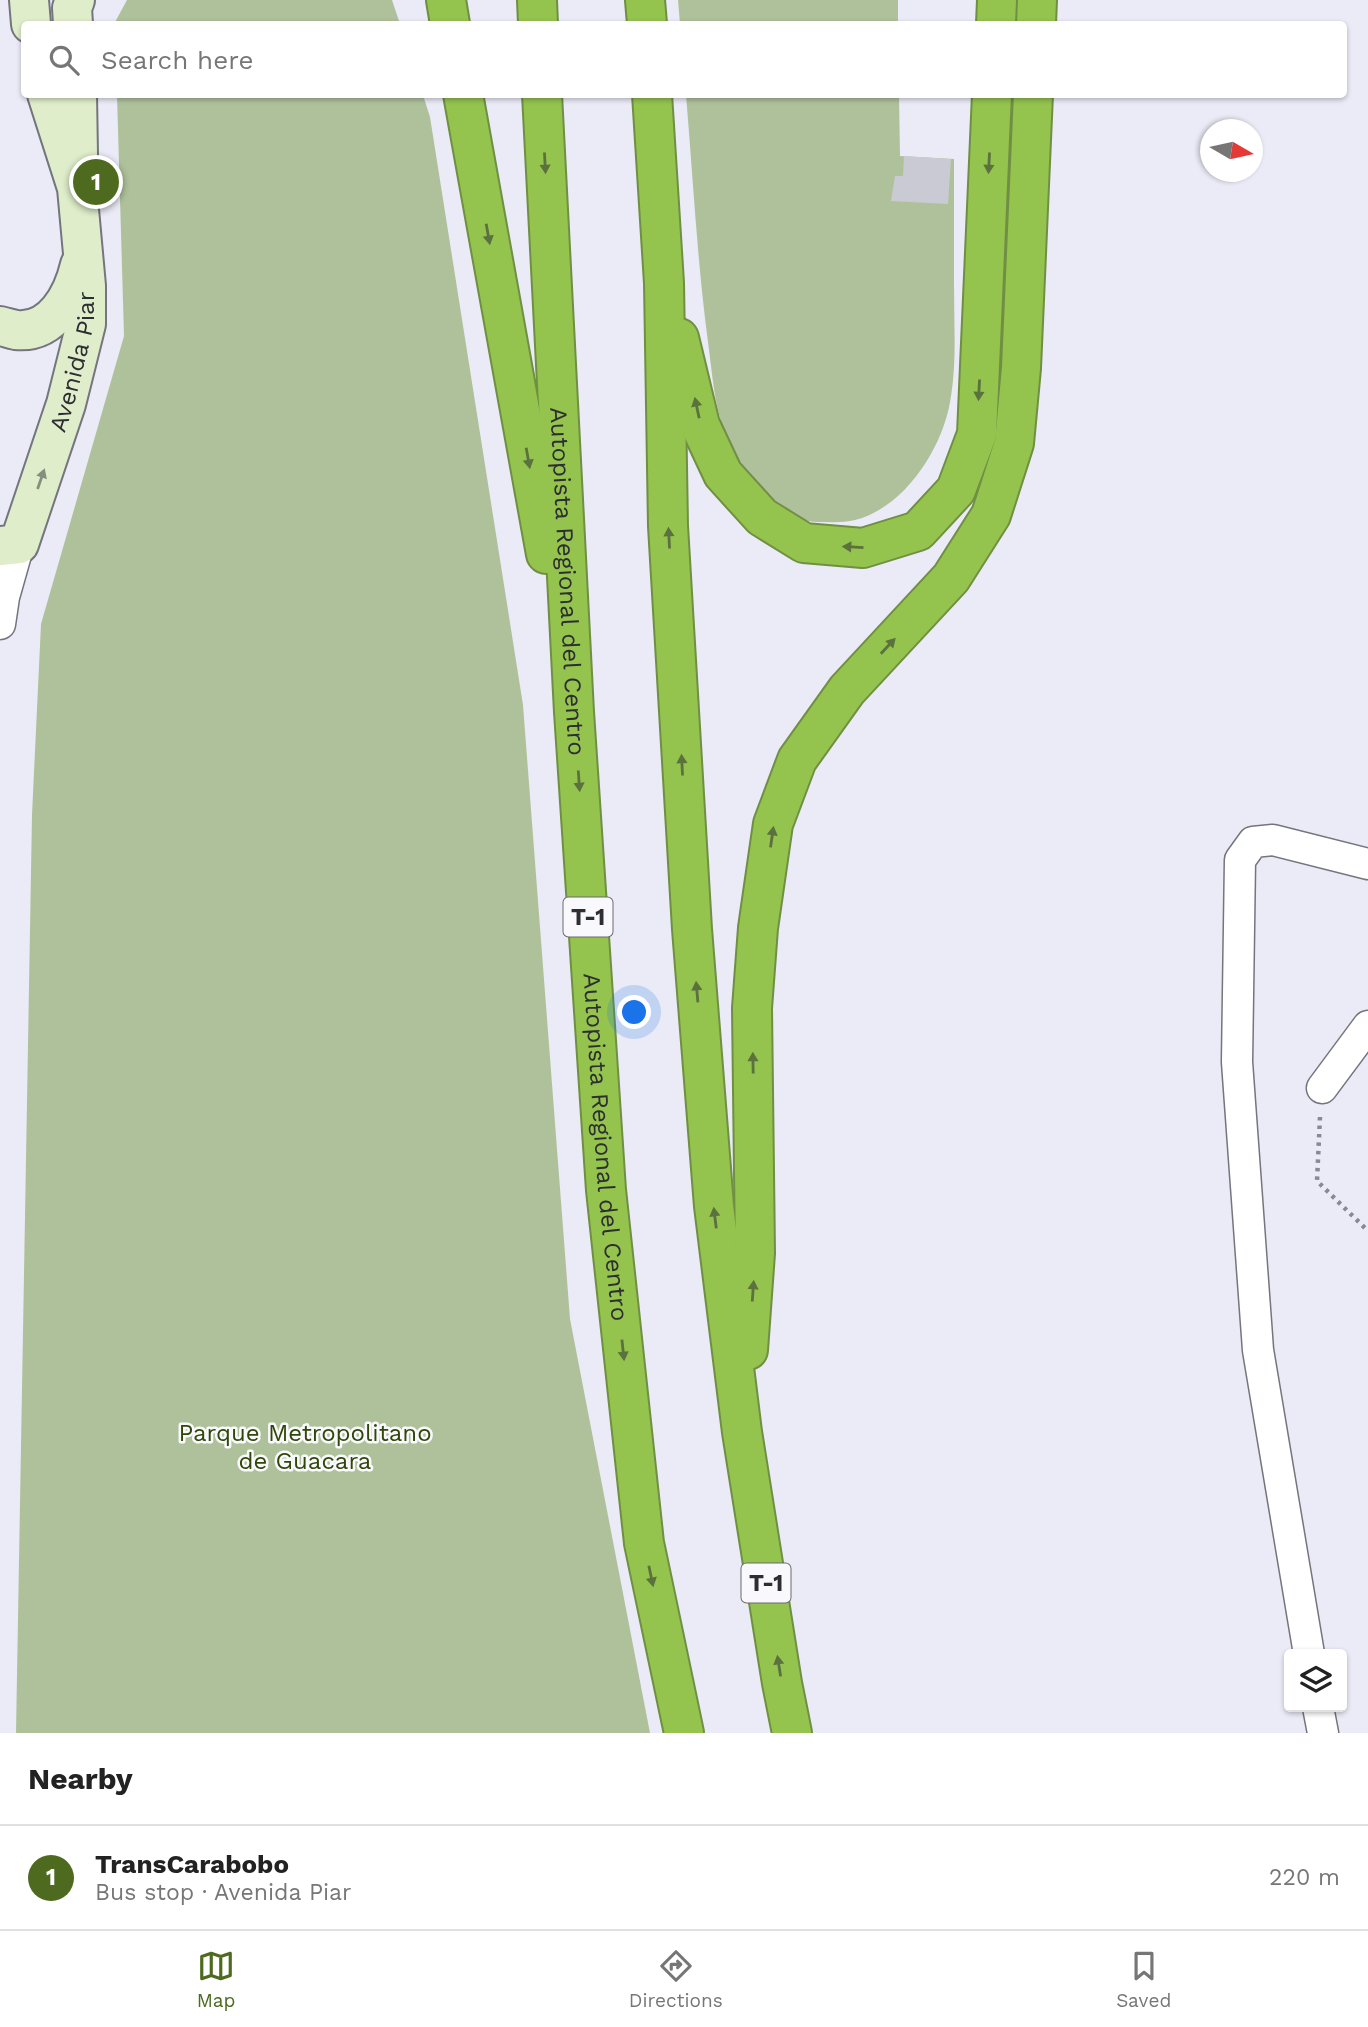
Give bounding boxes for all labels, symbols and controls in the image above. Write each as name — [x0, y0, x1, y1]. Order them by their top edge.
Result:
search box — [21, 21, 1347, 98]
icon: search — [45, 41, 83, 79]
text: Search here — [101, 45, 253, 75]
north arrow — [1200, 119, 1263, 182]
one-way arrow — [540, 152, 551, 174]
one-way arrow — [984, 152, 995, 174]
pin: 1 — [73, 156, 119, 208]
one-way arrow — [483, 223, 494, 245]
street label: Avenida Piar — [44, 291, 100, 435]
one-way arrow — [973, 379, 984, 401]
one-way arrow — [691, 397, 702, 419]
street label: Autopista Regional del Centro — [544, 406, 591, 757]
one-way arrow — [523, 447, 534, 469]
one-way arrow — [36, 468, 47, 489]
one-way arrow — [663, 526, 674, 548]
one-way arrow — [842, 541, 864, 552]
one-way arrow — [880, 638, 896, 655]
one-way arrow — [676, 753, 687, 775]
one-way arrow — [574, 770, 585, 792]
one-way arrow — [766, 826, 777, 848]
road number: T-1 — [564, 898, 612, 936]
street label: Autopista Regional del Centro — [578, 972, 634, 1322]
one-way arrow — [691, 980, 702, 1002]
your location — [617, 995, 651, 1029]
one-way arrow — [747, 1052, 759, 1074]
one-way arrow — [710, 1207, 721, 1229]
one-way arrow — [747, 1279, 758, 1301]
one-way arrow — [618, 1339, 629, 1361]
park label: Parque Metropolitano de Guacara — [178, 1419, 432, 1475]
road number: T-1 — [742, 1564, 790, 1602]
one-way arrow — [645, 1565, 656, 1587]
map controls — [1284, 1649, 1347, 1712]
button: layers — [1284, 1649, 1347, 1712]
one-way arrow — [773, 1655, 784, 1677]
text: Nearby — [28, 1761, 133, 1796]
text: TransCarabobo — [95, 1849, 289, 1879]
text: 1 — [46, 1864, 56, 1891]
text: 220 m — [1269, 1864, 1340, 1891]
text: Bus stop · Avenida Piar — [95, 1879, 351, 1906]
tab: Map — [197, 1947, 235, 2012]
tab: Directions — [629, 1947, 723, 2012]
tab: Saved — [1116, 1947, 1171, 2012]

